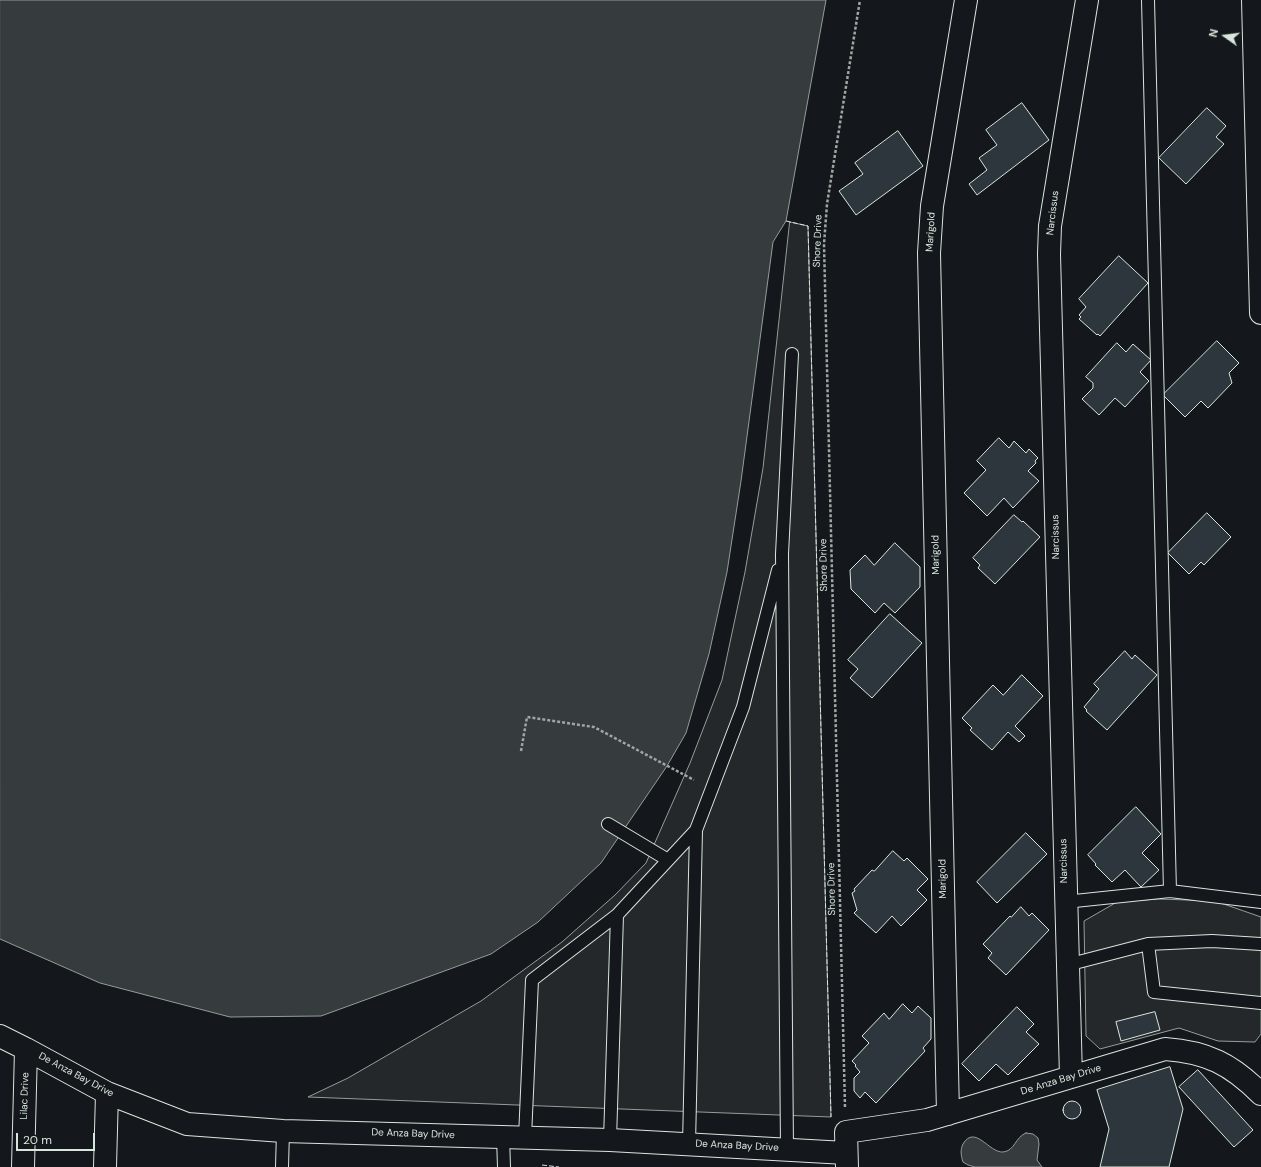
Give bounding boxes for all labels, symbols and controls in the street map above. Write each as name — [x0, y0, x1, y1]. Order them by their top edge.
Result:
north arrow — [1205, 16, 1245, 56]
text: N — [1206, 28, 1221, 39]
street label: Narcissus — [1044, 190, 1062, 236]
street label: Marigold — [924, 212, 938, 252]
street label: Shore Drive — [811, 214, 825, 268]
street label: Narcissus — [1050, 515, 1062, 559]
street label: Marigold — [930, 535, 942, 575]
street label: Shore Drive — [818, 538, 830, 592]
street label: Narcissus — [1058, 839, 1070, 883]
street label: Marigold — [937, 859, 949, 899]
street label: Shore Drive — [826, 862, 838, 916]
street label: De Anza Bay Drive — [36, 1050, 116, 1100]
street label: De Anza Bay Drive — [1019, 1062, 1103, 1098]
street label: Lilac Drive — [18, 1072, 32, 1120]
scale bar — [18, 1125, 97, 1151]
street label: De Anza Bay Drive — [371, 1127, 455, 1141]
text: 20 m — [23, 1132, 52, 1148]
street label: De Anza Bay Drive — [695, 1138, 779, 1154]

